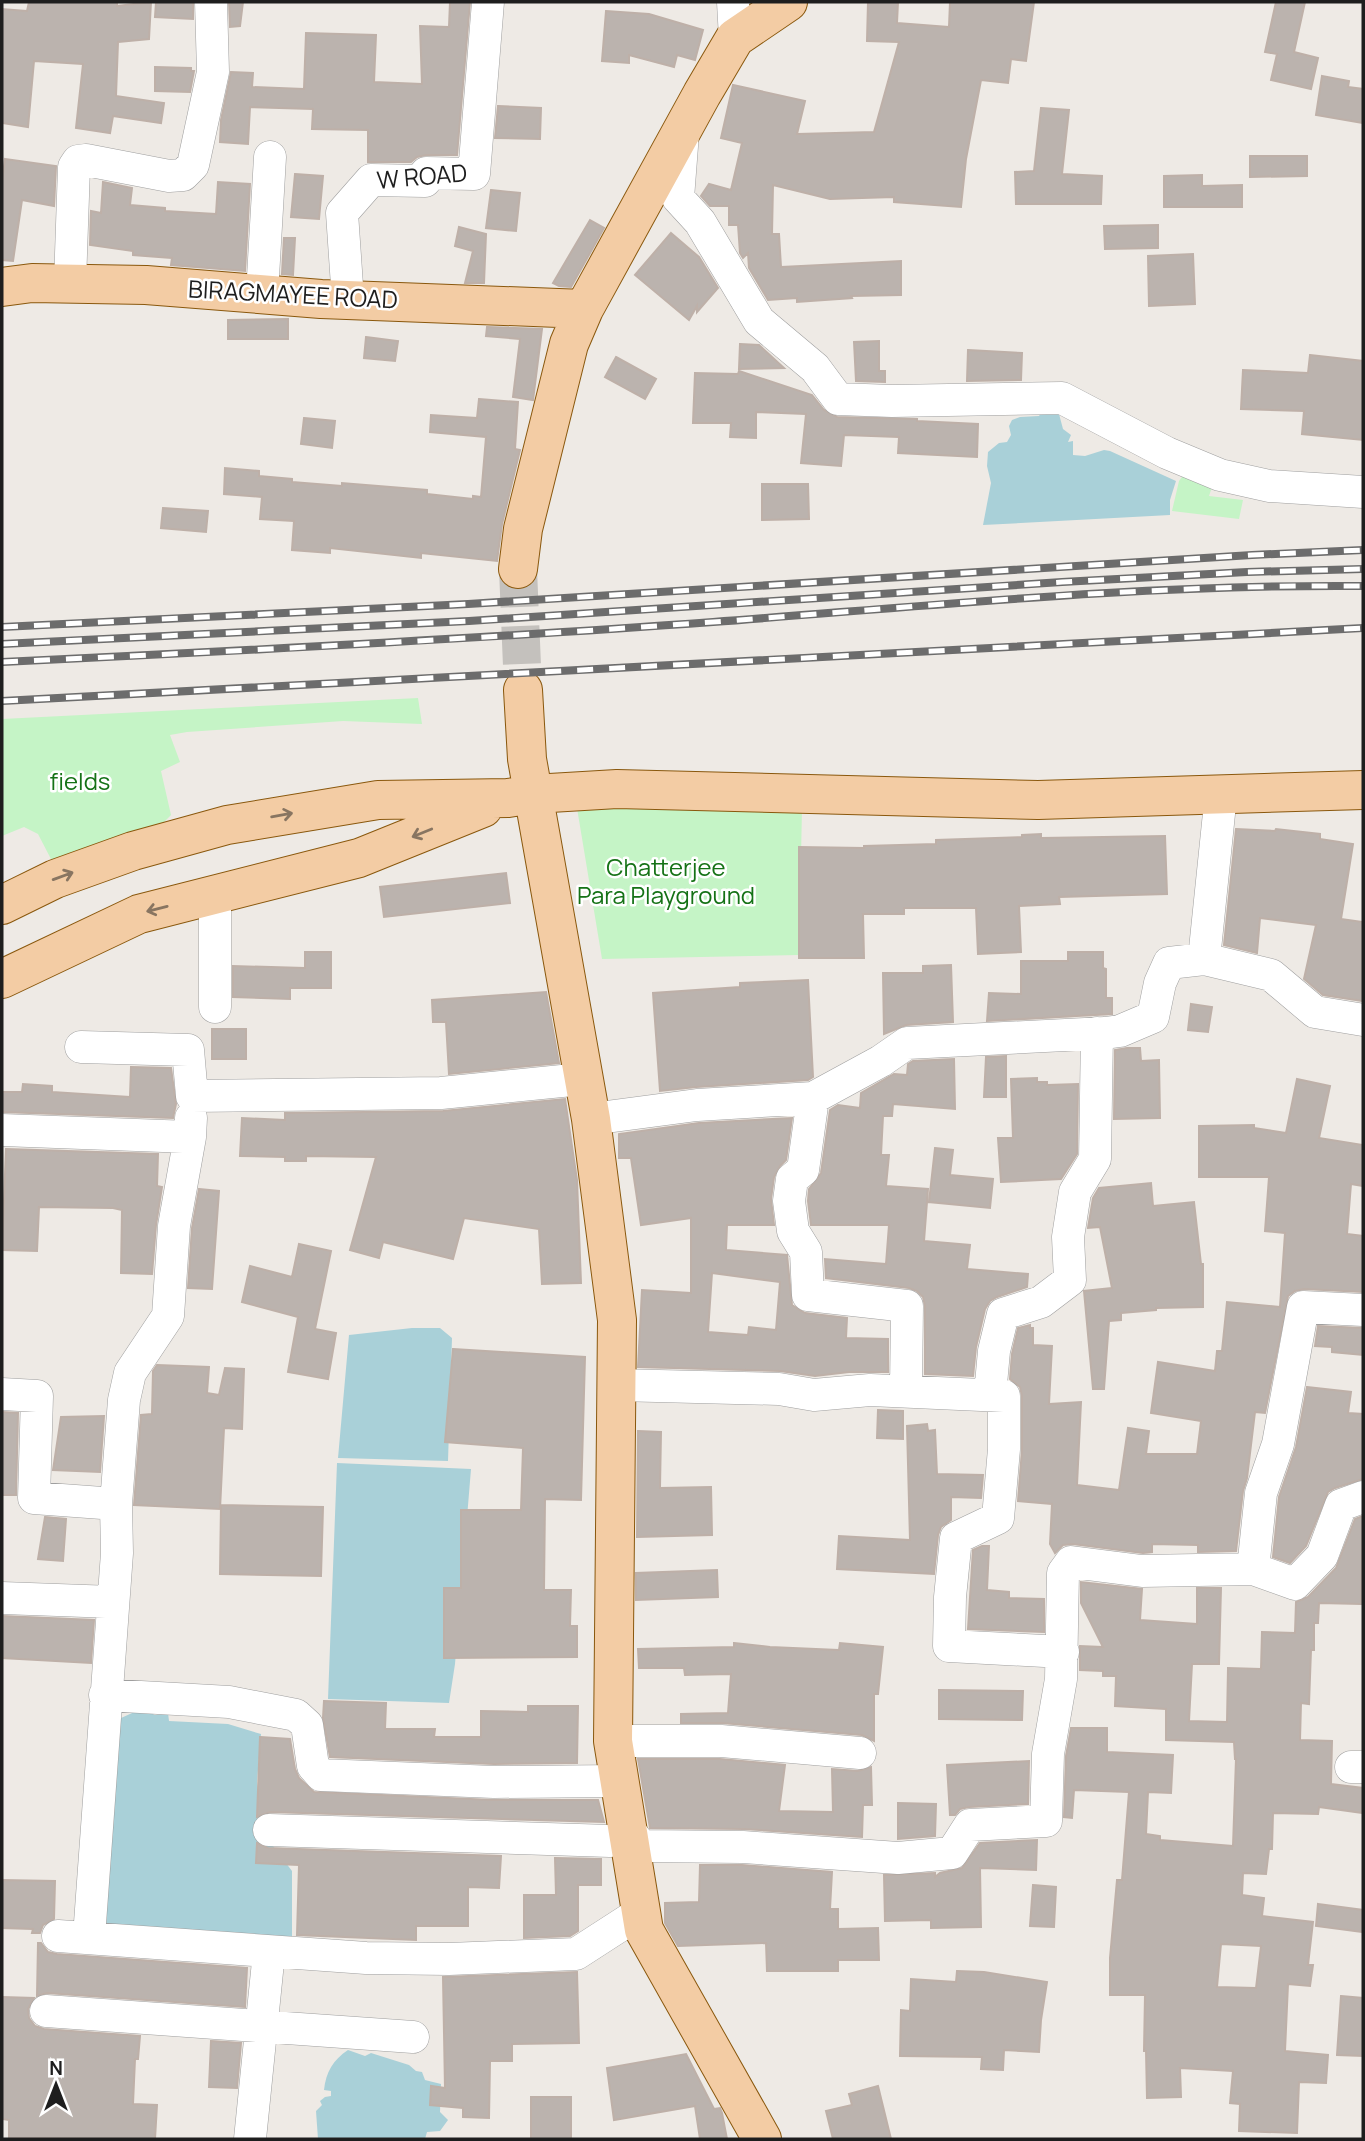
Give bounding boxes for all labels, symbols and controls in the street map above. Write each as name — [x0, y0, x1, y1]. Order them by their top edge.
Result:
street label: W ROAD — [375, 155, 468, 196]
street label: BIRAGMAYEE ROAD — [187, 272, 399, 315]
park label: fields — [50, 764, 110, 797]
one-way arrow — [270, 808, 293, 821]
one-way arrow — [412, 828, 433, 841]
park label: Chatterjee Para Playground — [577, 850, 755, 911]
one-way arrow — [52, 869, 74, 881]
one-way arrow — [146, 903, 169, 916]
north arrow — [21, 2050, 91, 2120]
text: N — [49, 2055, 63, 2081]

